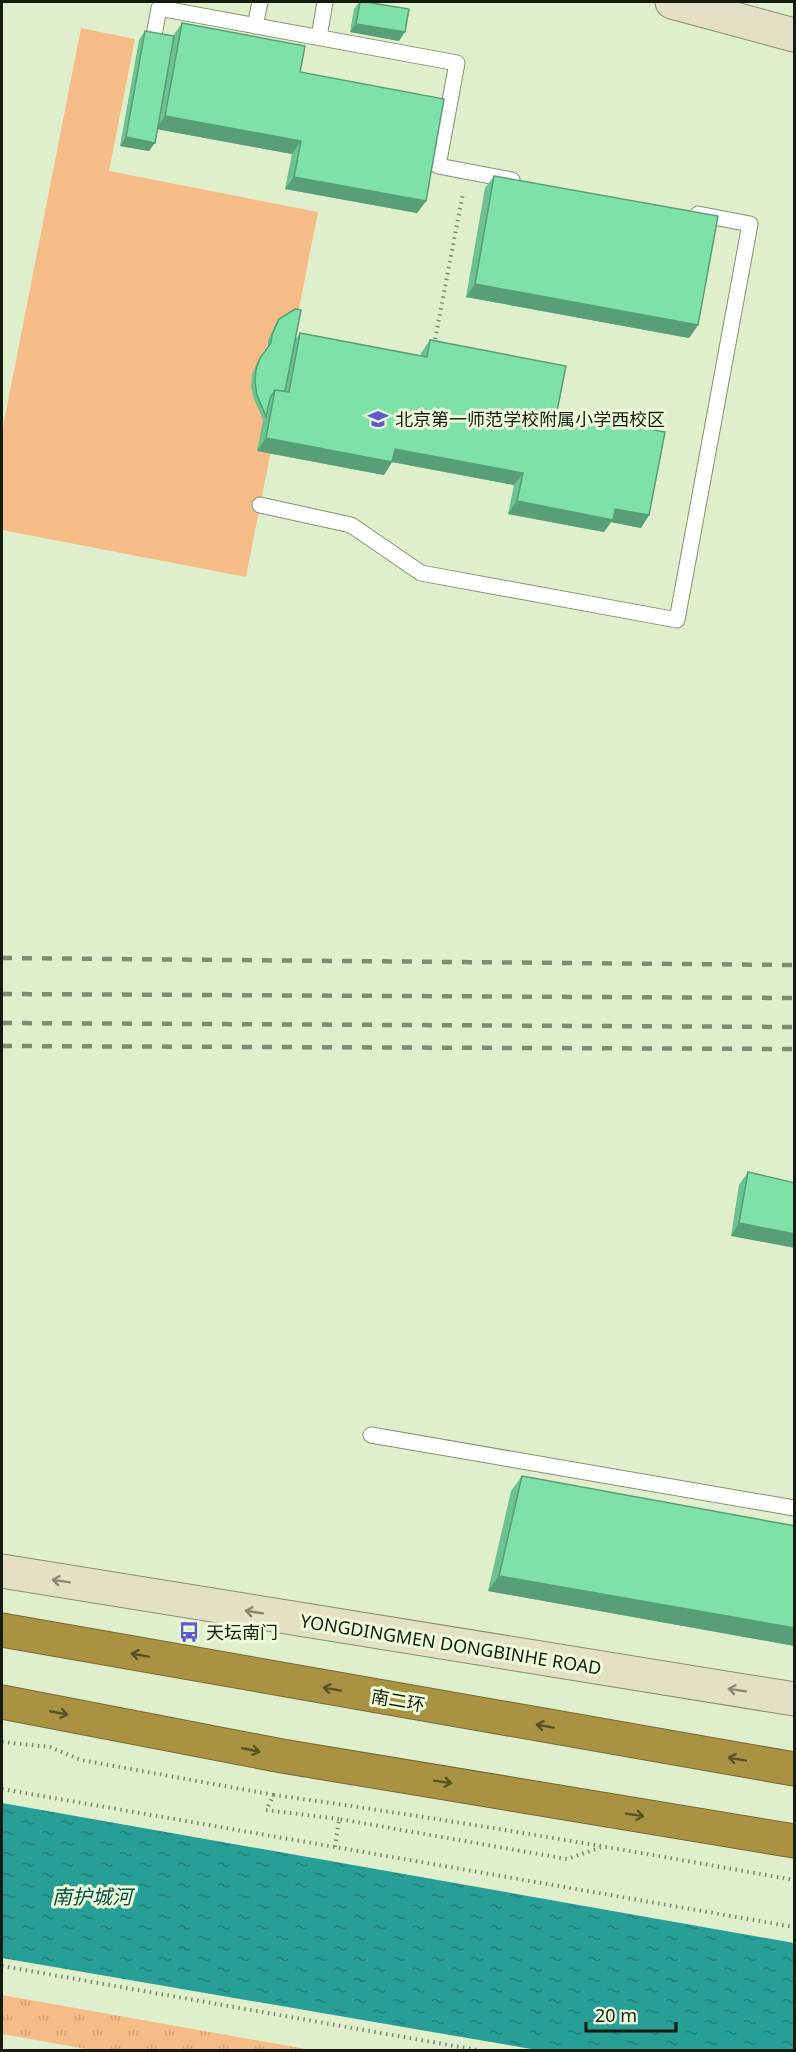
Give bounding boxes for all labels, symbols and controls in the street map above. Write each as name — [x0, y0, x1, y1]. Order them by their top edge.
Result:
school or university icon: 北京第一师范学校附属小学西校区 — [366, 407, 390, 431]
place label: 北京第一师范学校附属小学西校区 — [395, 407, 665, 431]
one-way arrow — [52, 1575, 72, 1586]
one-way arrow — [245, 1606, 264, 1617]
street label: YONGDINGMEN DONGBINHE ROAD — [299, 1608, 603, 1680]
bus stop icon: 天坛南门 — [177, 1620, 201, 1644]
place label: 天坛南门 — [206, 1620, 278, 1644]
one-way arrow — [131, 1649, 150, 1660]
one-way arrow — [323, 1683, 342, 1694]
street label: 南二环 — [369, 1683, 427, 1717]
one-way arrow — [727, 1684, 747, 1695]
one-way arrow — [49, 1708, 68, 1719]
one-way arrow — [535, 1720, 555, 1731]
one-way arrow — [240, 1745, 260, 1756]
one-way arrow — [728, 1753, 747, 1764]
one-way arrow — [432, 1777, 452, 1788]
one-way arrow — [625, 1809, 644, 1820]
water label: 南护城河 — [52, 1883, 136, 1910]
scale bar — [586, 1995, 676, 2033]
text: 20 m — [595, 2003, 637, 2027]

